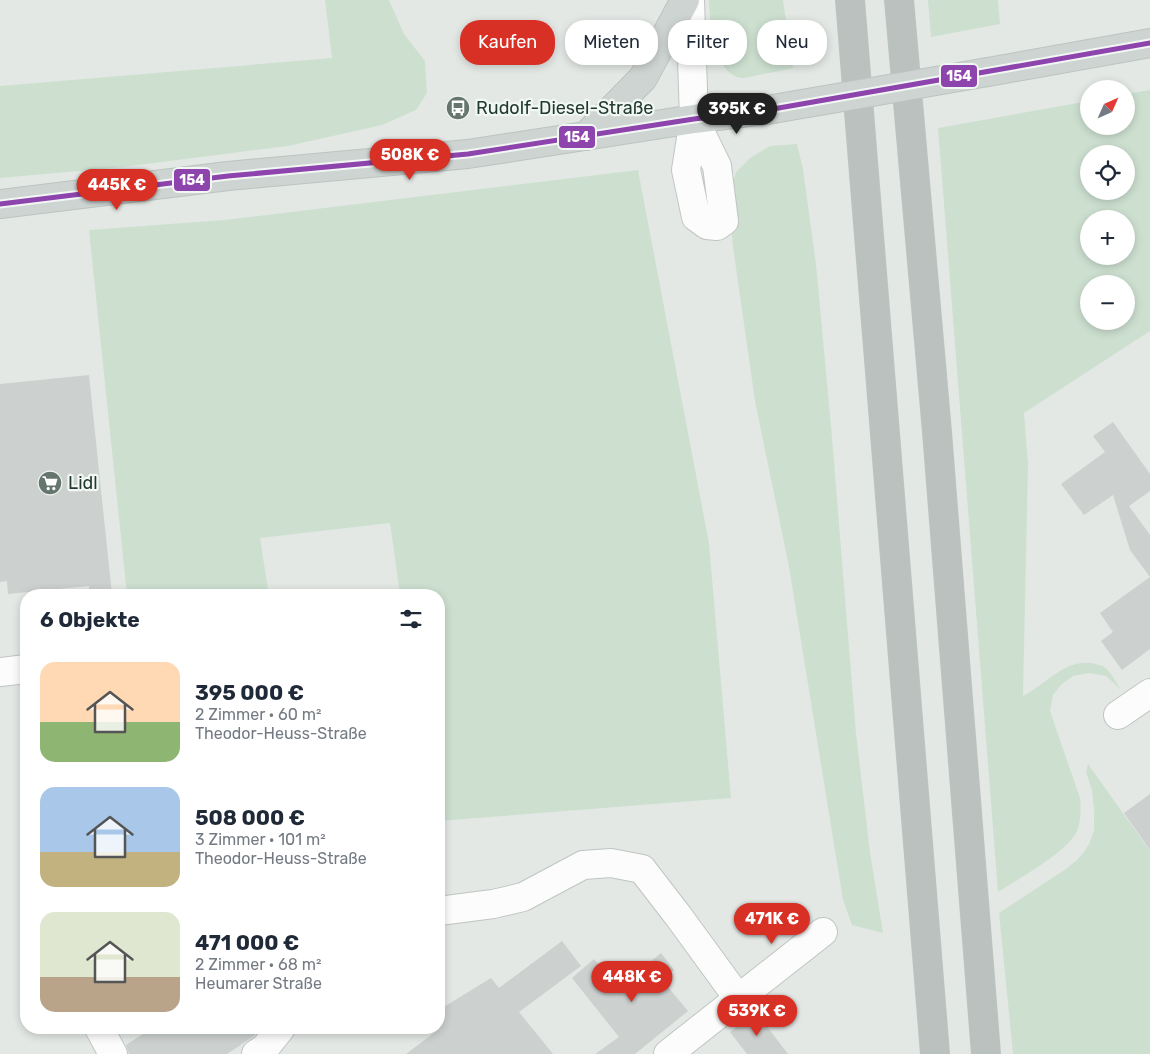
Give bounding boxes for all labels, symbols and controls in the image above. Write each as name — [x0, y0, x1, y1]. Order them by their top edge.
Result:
chip: Kaufen — [460, 20, 555, 65]
chip: Mieten — [565, 20, 658, 65]
chip: Filter — [668, 20, 747, 65]
chip: Neu — [757, 20, 827, 65]
line badge: 154 — [940, 64, 978, 88]
text: 154 — [946, 68, 972, 85]
north arrow — [1080, 80, 1135, 135]
map controls — [1080, 80, 1135, 330]
pin: 395K € — [696, 92, 778, 135]
bus stop icon: Rudolf-Diesel-Straße — [445, 95, 471, 121]
place label: Rudolf-Diesel-Straße — [476, 97, 653, 119]
text: 395K € — [708, 99, 766, 118]
line badge: 154 — [558, 125, 596, 149]
text: 154 — [564, 129, 590, 146]
pin: 508K € — [369, 138, 451, 181]
text: 508K € — [381, 145, 439, 164]
button: locate — [1080, 145, 1135, 200]
pin: 445K € — [76, 168, 158, 211]
line badge: 154 — [173, 168, 211, 192]
text: 154 — [179, 172, 205, 189]
text: 445K € — [88, 175, 146, 194]
button: + — [1080, 210, 1135, 265]
button: − — [1080, 275, 1135, 330]
supermarket icon: Lidl — [37, 470, 63, 496]
place label: Lidl — [68, 472, 98, 494]
icon: filters — [397, 605, 425, 633]
text: 6 Objekte — [40, 607, 140, 632]
text: 395 000 € — [195, 680, 304, 705]
icon: home — [80, 682, 140, 742]
text: 2 Zimmer · 60 m² — [195, 705, 321, 724]
text: Theodor-Heuss-Straße — [195, 724, 367, 743]
text: 508 000 € — [195, 805, 305, 830]
icon: home — [80, 807, 140, 867]
text: 3 Zimmer · 101 m² — [195, 830, 326, 849]
text: Theodor-Heuss-Straße — [195, 849, 367, 868]
pin: 471K € — [731, 902, 813, 945]
text: 471K € — [745, 909, 799, 928]
text: 471 000 € — [195, 930, 300, 955]
icon: home — [80, 932, 140, 992]
text: 2 Zimmer · 68 m² — [195, 955, 321, 974]
pin: 448K € — [591, 960, 673, 1003]
text: 448K € — [602, 967, 662, 986]
text: Heumarer Straße — [195, 974, 322, 993]
pin: 539K € — [716, 994, 798, 1037]
text: 539K € — [728, 1001, 786, 1020]

